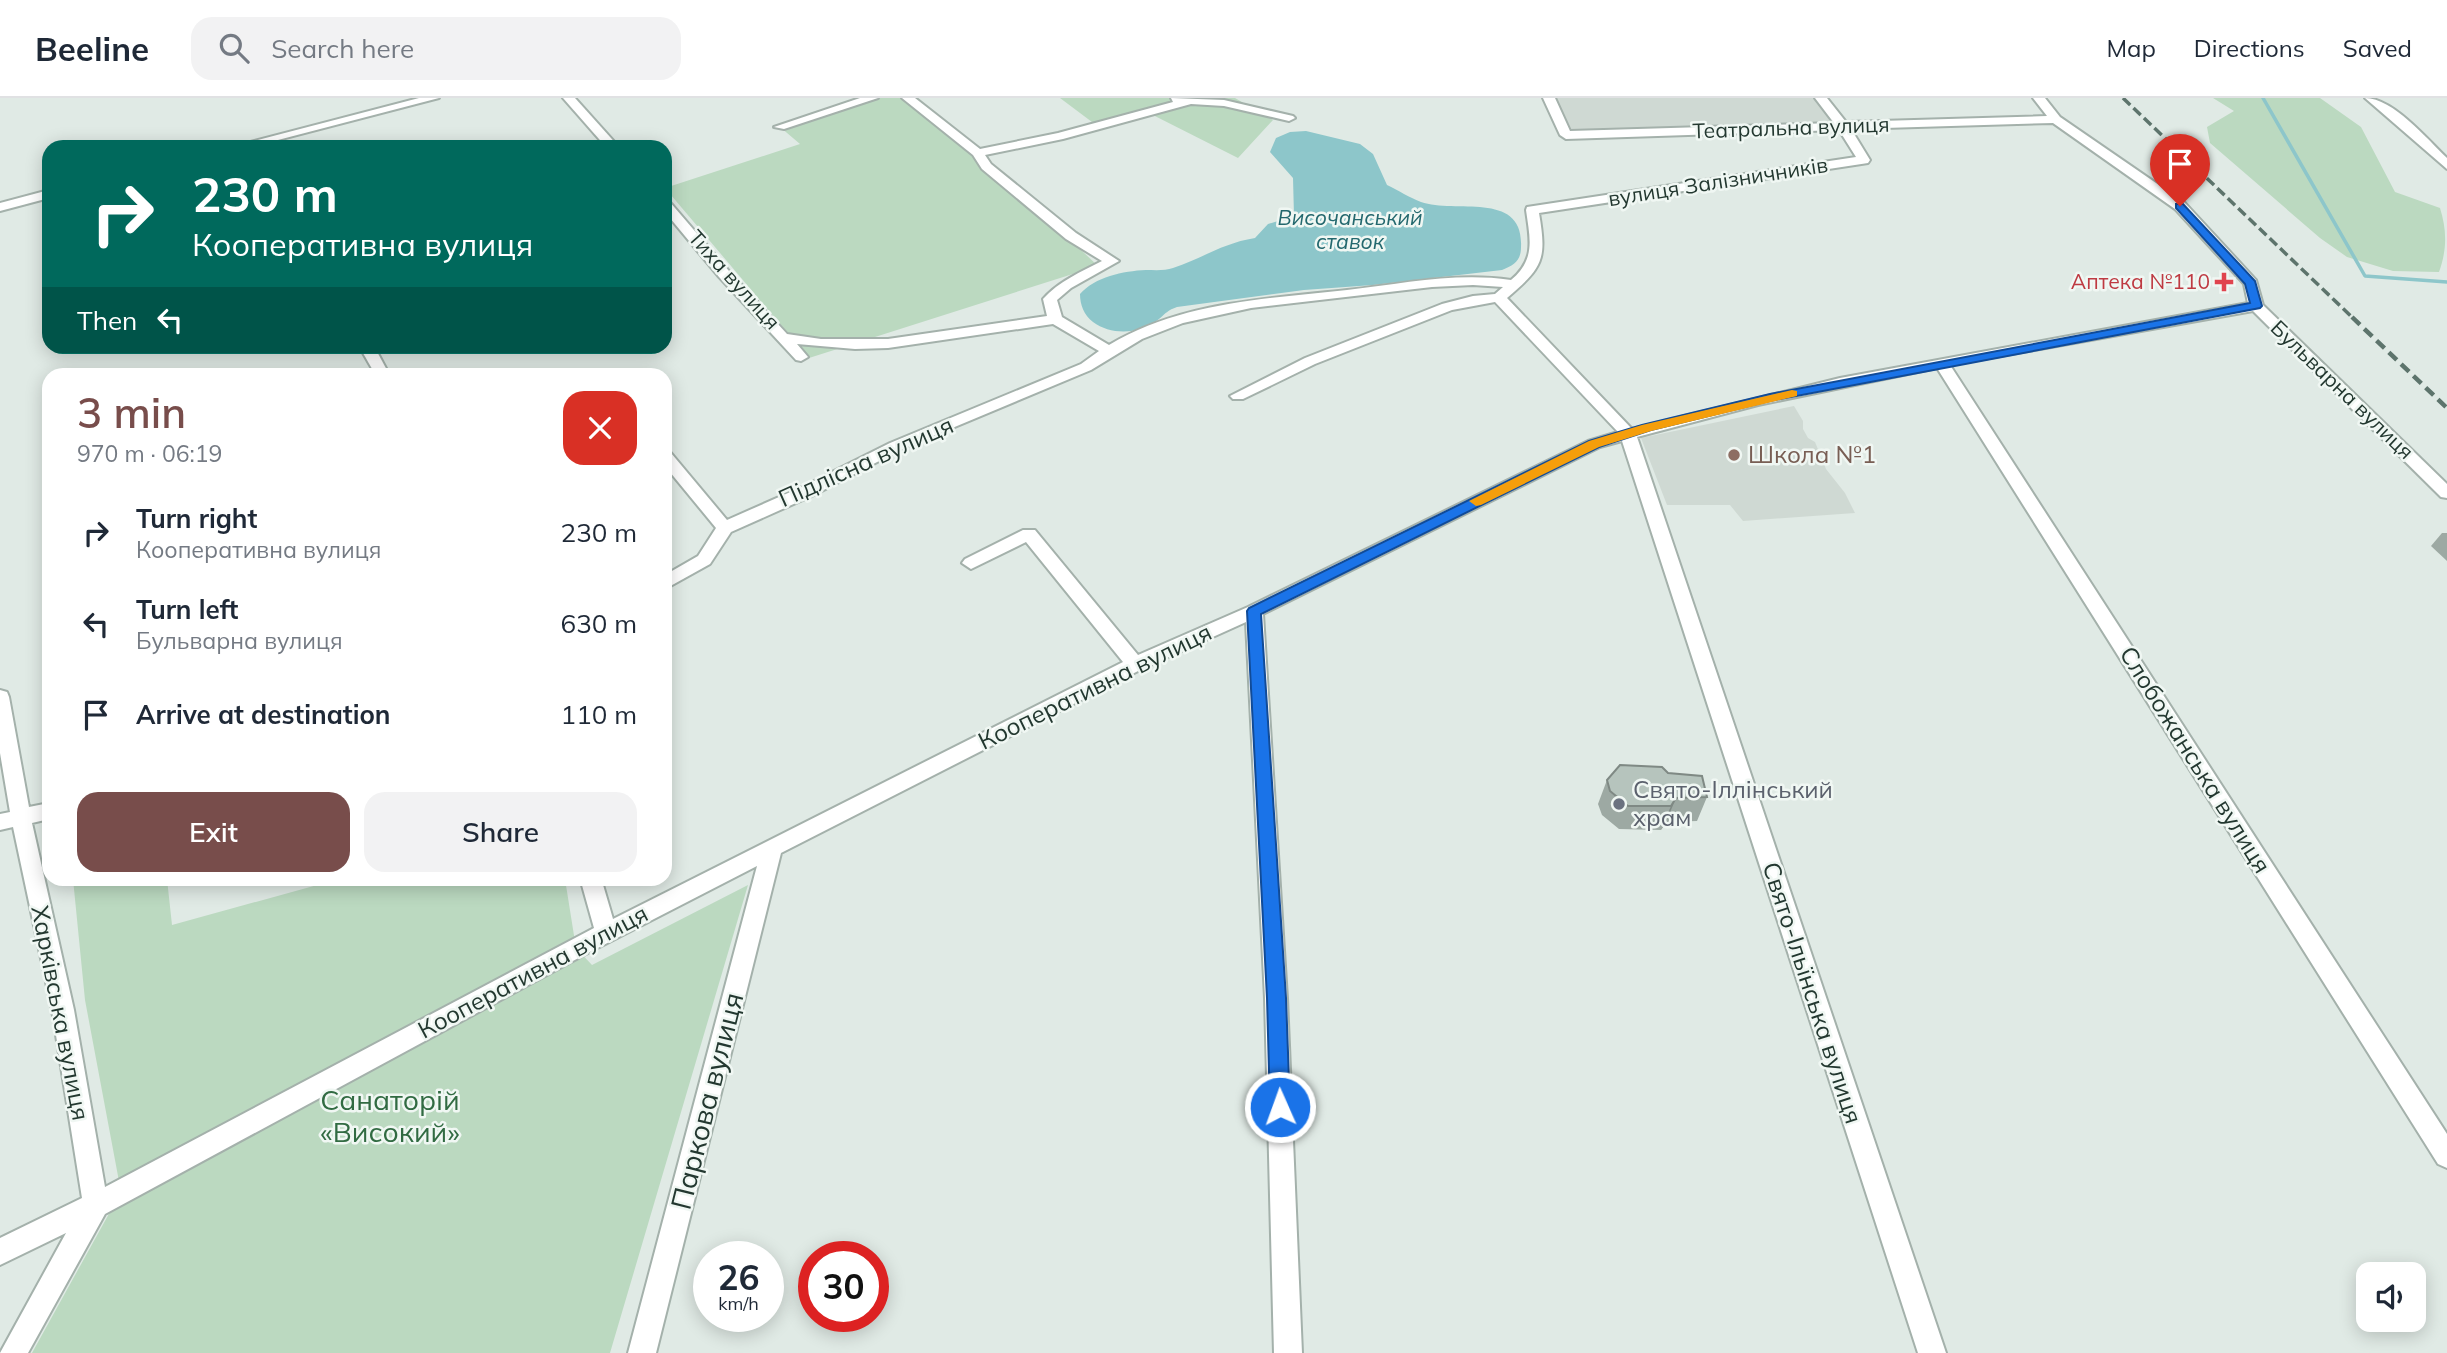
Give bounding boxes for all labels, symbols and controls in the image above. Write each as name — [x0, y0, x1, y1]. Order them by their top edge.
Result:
search box — [191, 17, 681, 80]
text: Beeline — [35, 28, 149, 69]
icon: search — [215, 29, 253, 67]
text: Search here — [271, 32, 414, 65]
text: Map — [2106, 33, 2156, 63]
text: Directions — [2194, 33, 2305, 63]
text: Saved — [2343, 33, 2412, 63]
street label: Театральна вулиця — [1692, 111, 1890, 143]
pin — [2150, 134, 2210, 206]
icon: arrive — [2161, 145, 2199, 183]
street label: вулиця Залізничників — [1606, 151, 1830, 211]
text: 230 m — [192, 163, 338, 224]
icon: right — [77, 168, 168, 259]
water label: Височанський ставок — [1277, 204, 1423, 254]
text: Кооперативна вулиця — [192, 224, 533, 264]
street label: Тиха вулиця — [683, 224, 786, 334]
place label: Аптека №110 — [2071, 268, 2210, 294]
marker: Аптека №110 — [2216, 274, 2232, 290]
icon: left — [151, 301, 189, 339]
text: Then — [77, 304, 137, 337]
street label: Бульварна вулиця — [2266, 314, 2420, 464]
text: 3 min — [77, 386, 186, 439]
button: close — [563, 391, 637, 465]
street label: Підлісна вулиця — [774, 409, 958, 513]
text: 970 m · 06:19 — [77, 439, 222, 468]
place label: Школа №1 — [1748, 439, 1876, 469]
marker: Школа №1 — [1726, 447, 1742, 463]
text: Turn right — [136, 502, 257, 535]
icon: right — [77, 514, 115, 552]
text: 230 m — [561, 516, 637, 549]
text: Кооперативна вулиця — [136, 535, 381, 564]
text: Turn left — [136, 593, 238, 626]
icon: left — [77, 605, 115, 643]
text: 630 m — [561, 607, 637, 640]
street label: Кооперативна вулиця — [973, 616, 1216, 756]
text: Бульварна вулиця — [136, 626, 343, 655]
street label: Слобожанська вулиця — [2114, 641, 2278, 878]
icon: arrive — [77, 696, 115, 734]
text: Arrive at destination — [136, 698, 391, 731]
text: 110 m — [561, 698, 637, 731]
place label: Свято-Іллінський храм — [1633, 774, 1833, 832]
button: Exit — [77, 792, 350, 872]
button: Share — [364, 792, 637, 872]
marker: Свято-Іллінський храм — [1611, 796, 1627, 812]
street label: Свято-Ільїнська вулиця — [1756, 858, 1869, 1127]
street label: Кооперативна вулиця — [412, 898, 653, 1044]
street label: Харківська вулиця — [25, 903, 97, 1123]
street label: Паркова вулиця — [663, 989, 750, 1213]
position arrow — [1243, 1070, 1317, 1144]
park label: Санаторій «Високий» — [320, 1082, 460, 1149]
speed limit sign: 30 — [798, 1241, 889, 1332]
text: 26 — [717, 1255, 760, 1299]
map controls — [2356, 1262, 2426, 1332]
button: sound — [2356, 1262, 2426, 1332]
text: km/h — [718, 1292, 759, 1315]

